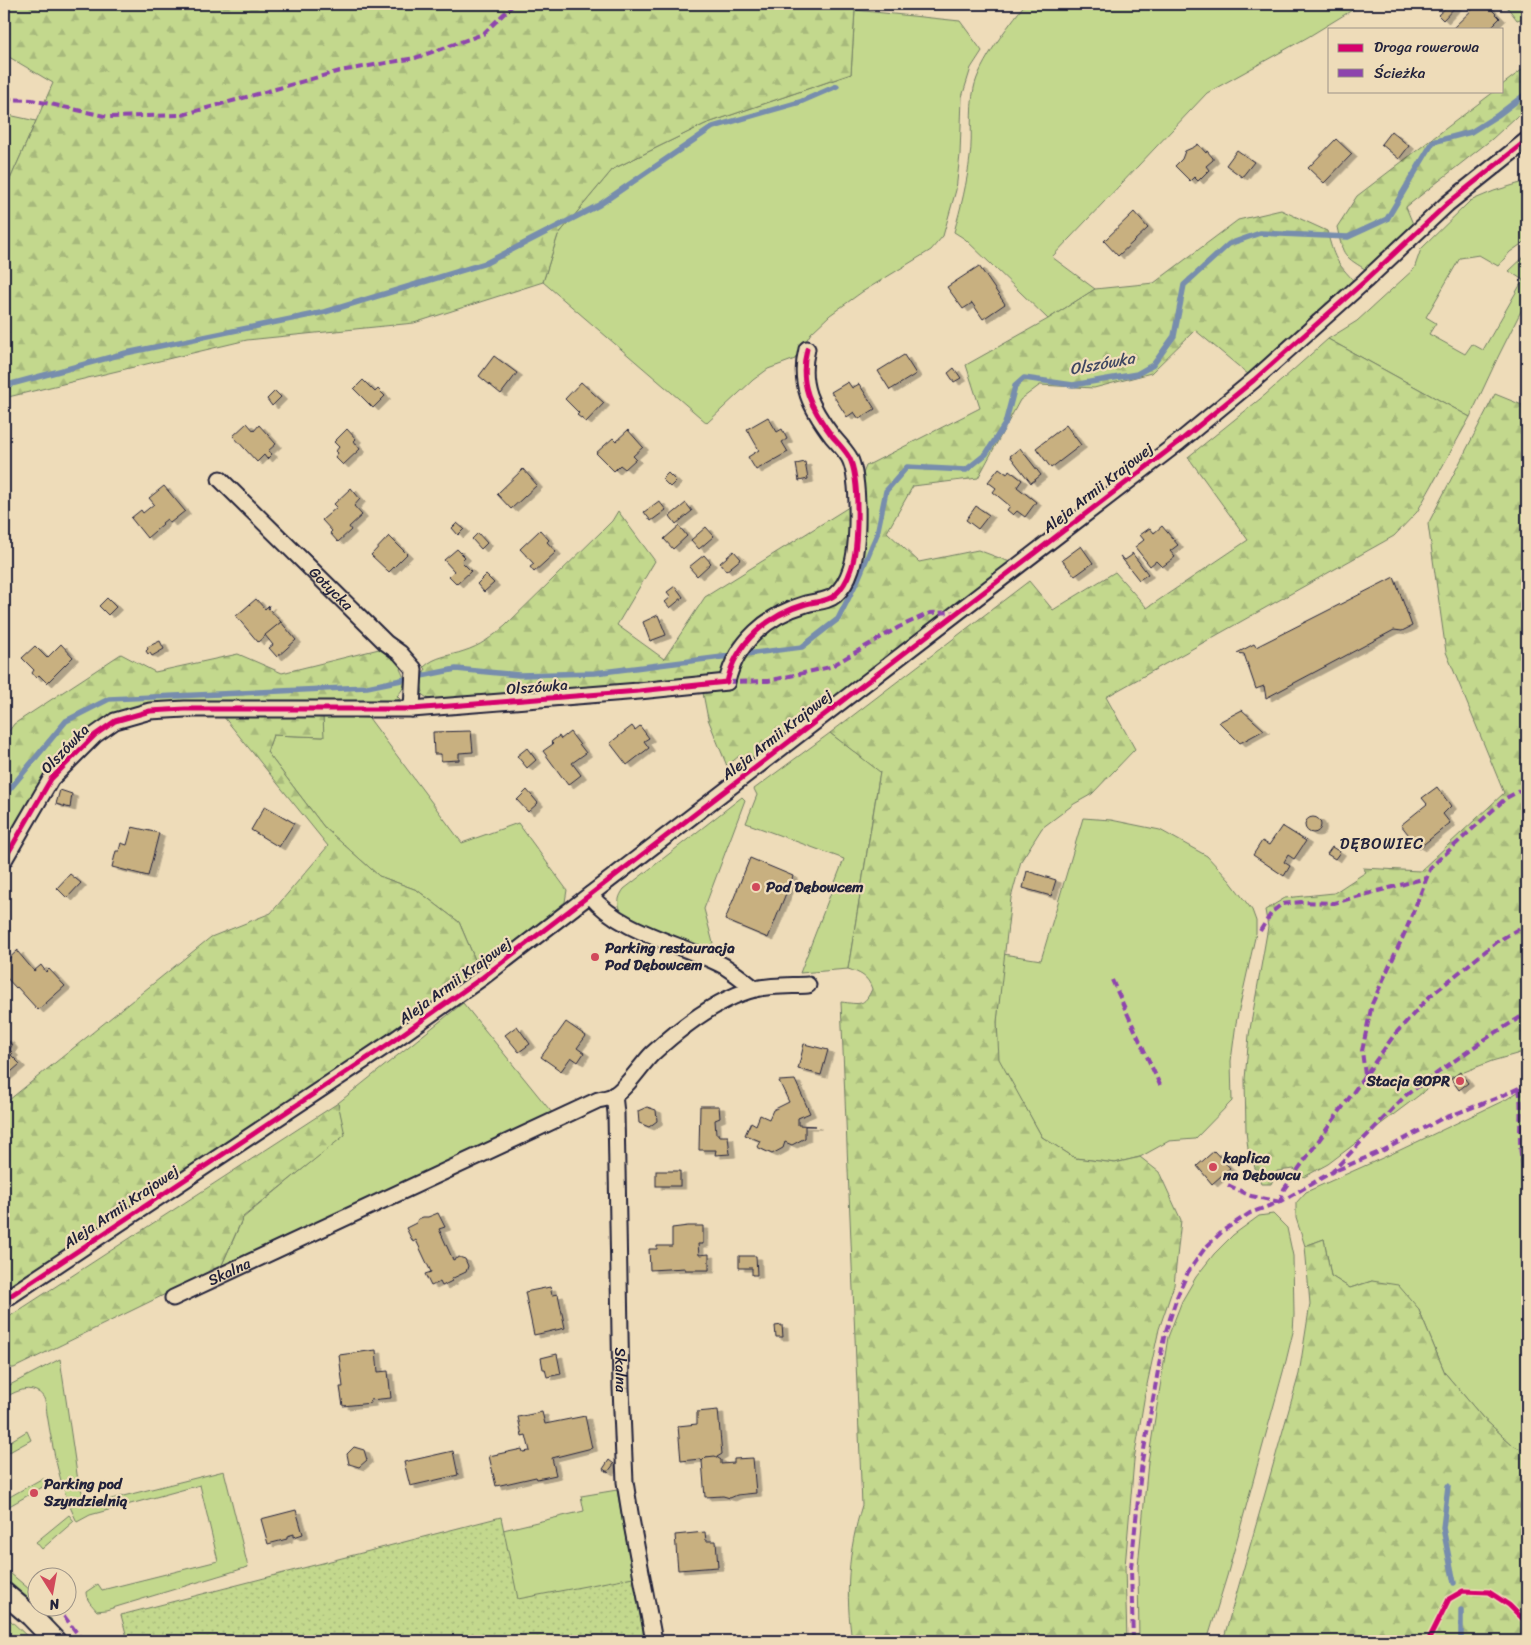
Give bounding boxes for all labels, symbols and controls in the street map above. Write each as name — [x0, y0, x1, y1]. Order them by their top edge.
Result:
legend — [1328, 28, 1504, 92]
text: Droga rowerowa — [1374, 34, 1480, 60]
text: Ścieżka — [1374, 60, 1426, 86]
water label: Olszówka — [1067, 343, 1139, 383]
street label: Aleja Armii Krajowej — [1036, 436, 1159, 541]
street label: Gotycka — [303, 560, 360, 617]
street label: Olszówka — [505, 672, 569, 702]
street label: Aleja Armii Krajowej — [715, 683, 838, 788]
street label: Olszówka — [34, 718, 96, 780]
district label: DĘBOWIEC — [1340, 829, 1424, 858]
place label: Pod Dębowcem — [766, 874, 864, 900]
marker: Pod Dębowcem — [750, 881, 762, 893]
street label: Aleja Armii Krajowej — [392, 931, 517, 1032]
place label: Parking restauracja Pod Dębowcem — [605, 935, 735, 978]
marker: Parking restauracja Pod Dębowcem — [589, 951, 601, 963]
place label: Stacja GOPR — [1365, 1068, 1450, 1094]
marker: Stacja GOPR — [1454, 1075, 1466, 1087]
place label: kaplica na Dębowcu — [1222, 1145, 1302, 1188]
street label: Aleja Armii Krajowej — [57, 1158, 184, 1256]
marker: kaplica na Dębowcu — [1207, 1161, 1219, 1173]
street label: Skalna — [203, 1250, 255, 1293]
street label: Skalna — [607, 1347, 634, 1393]
place label: Parking pod Szyndzielnią — [43, 1471, 128, 1514]
marker: Parking pod Szyndzielnią — [28, 1487, 40, 1499]
north arrow — [28, 1568, 78, 1618]
text: N — [47, 1591, 63, 1618]

